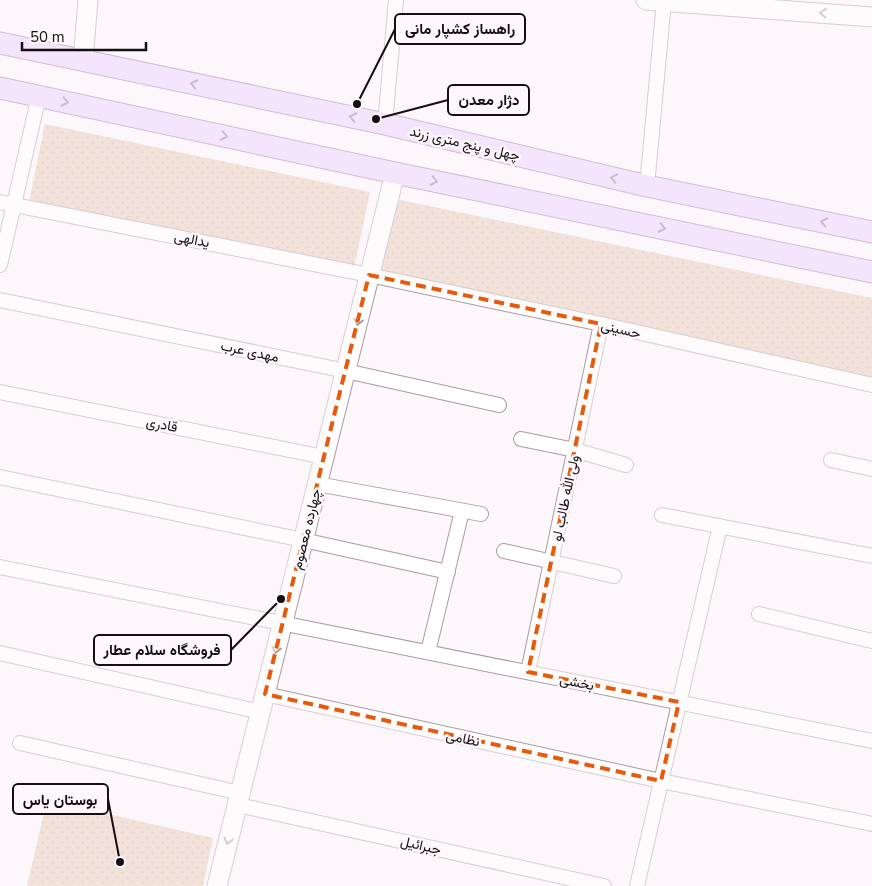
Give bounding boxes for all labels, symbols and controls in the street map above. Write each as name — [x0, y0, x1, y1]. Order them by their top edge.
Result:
one-way arrow — [819, 8, 827, 19]
callout: راهساز کشپار مانی — [395, 14, 525, 44]
text: راهساز کشپار مانی — [405, 19, 515, 39]
scale bar — [22, 20, 146, 52]
text: 50 m — [30, 27, 65, 47]
one-way arrow — [190, 79, 199, 89]
callout: دژار معدن — [448, 85, 529, 115]
text: دژار معدن — [459, 90, 520, 110]
one-way arrow — [60, 96, 69, 107]
one-way arrow — [349, 112, 358, 123]
street label: چهل و پنج متری زرند — [408, 122, 522, 166]
one-way arrow — [219, 130, 228, 141]
one-way arrow — [609, 173, 618, 184]
one-way arrow — [430, 175, 438, 186]
one-way arrow — [820, 217, 829, 228]
one-way arrow — [657, 222, 666, 233]
street label: یدالهی — [173, 227, 211, 252]
street label: حسینی — [599, 316, 643, 343]
one-way arrow — [353, 318, 364, 327]
street label: مهدی عرب — [219, 336, 281, 367]
street label: قادری — [145, 412, 179, 437]
street label: ولی الله طالب لو — [547, 453, 584, 543]
street label: چهارده معصوم — [287, 487, 326, 571]
callout: فروشگاه سلام عطار — [94, 635, 231, 665]
text: فروشگاه سلام عطار — [103, 640, 220, 660]
one-way arrow — [271, 645, 282, 654]
street label: بخشی — [558, 670, 596, 695]
street label: نظامی — [444, 726, 481, 751]
callout: بوستان یاس — [13, 784, 108, 814]
text: بوستان یاس — [23, 790, 97, 810]
street label: جبرائیل — [399, 832, 443, 859]
one-way arrow — [224, 837, 234, 845]

